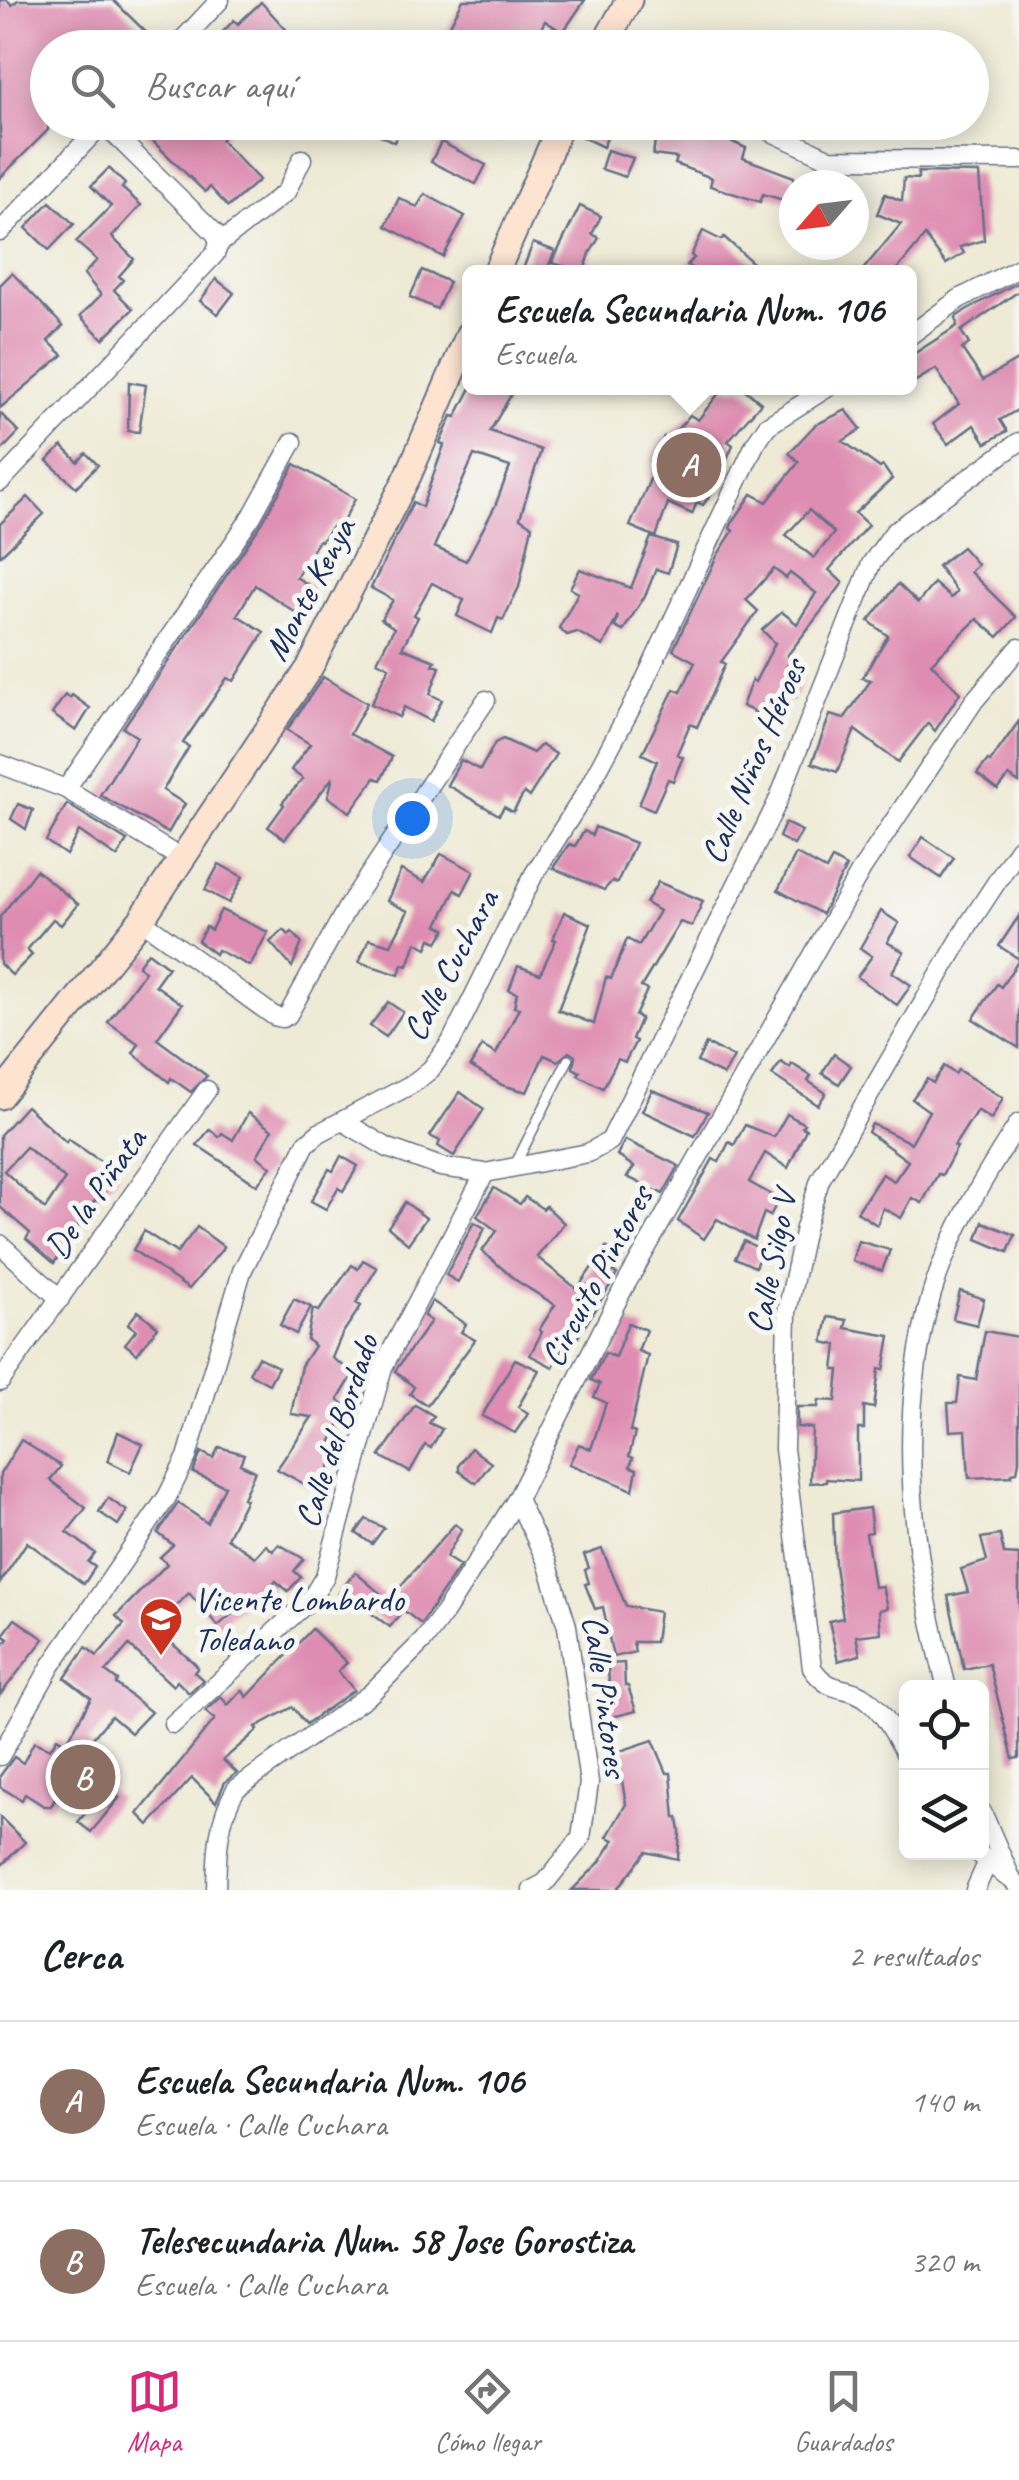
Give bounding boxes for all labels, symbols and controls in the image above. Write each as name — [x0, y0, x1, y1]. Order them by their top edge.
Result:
search box — [30, 30, 989, 140]
icon: search — [65, 58, 120, 113]
text: Buscar aquí — [145, 62, 294, 109]
north arrow — [779, 170, 869, 260]
popup — [462, 265, 917, 395]
text: Escuela Secundaria Num. 106 — [495, 286, 884, 333]
text: Escuela — [495, 333, 575, 374]
pin: A — [656, 428, 722, 502]
street label: Monte Kenya — [253, 508, 367, 668]
street label: Calle Niños Héroes — [690, 649, 818, 870]
your location — [387, 793, 438, 844]
street label: Calle Cuchara — [392, 880, 510, 1048]
street label: De la Piñata — [34, 1118, 158, 1267]
street label: Circuito Pintores — [530, 1175, 664, 1374]
street label: Calle Silgo V — [736, 1181, 809, 1337]
street label: Calle del Bordado — [284, 1328, 389, 1533]
place label: Vicente Lombardo Toledano — [194, 1577, 405, 1662]
school or university icon: Vicente Lombardo Toledano — [138, 1596, 184, 1657]
street label: Calle Pintores — [572, 1613, 639, 1783]
map controls — [899, 1680, 989, 1860]
button: locate — [899, 1680, 989, 1770]
pin: B — [51, 1740, 116, 1814]
button: layers — [899, 1770, 989, 1860]
text: Cerca — [40, 1929, 122, 1982]
text: 2 resultados — [848, 1935, 979, 1976]
text: Escuela Secundaria Num. 106 — [135, 2057, 524, 2104]
text: A — [64, 2081, 81, 2122]
text: 140 m — [910, 2081, 979, 2122]
text: Escuela · Calle Cuchara — [135, 2104, 387, 2145]
text: Telesecundaria Num. 58 Jose Gorostiza — [135, 2217, 633, 2264]
text: B — [64, 2241, 81, 2282]
text: 320 m — [910, 2241, 979, 2282]
text: Escuela · Calle Cuchara — [135, 2264, 387, 2305]
tab: Mapa — [127, 2364, 182, 2459]
tab: Cómo llegar — [435, 2364, 541, 2459]
tab: Guardados — [794, 2364, 892, 2459]

